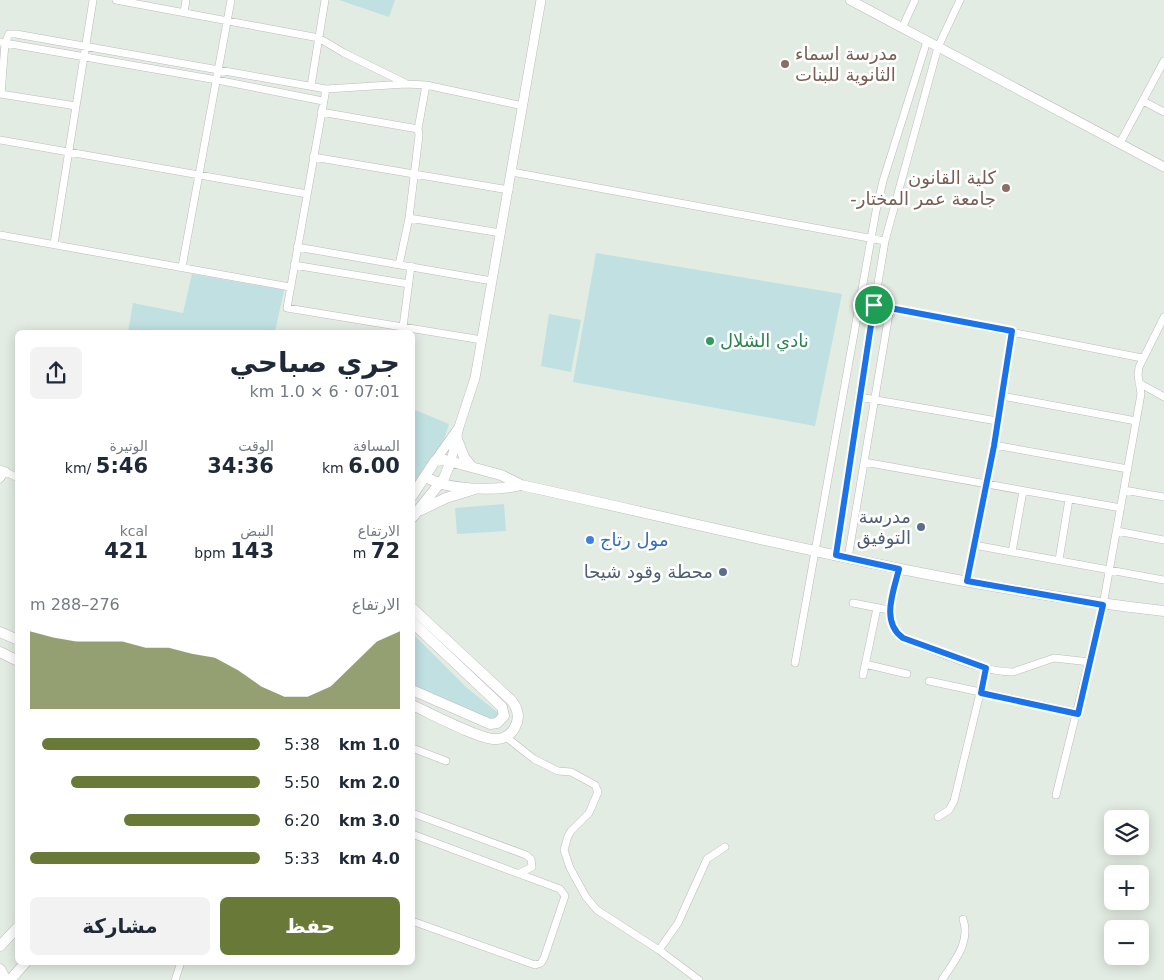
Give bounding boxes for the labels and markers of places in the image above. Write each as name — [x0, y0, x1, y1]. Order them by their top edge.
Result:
place label: مدرسة اسماء الثانوية للبنات — [795, 43, 898, 86]
marker: مدرسة اسماء الثانوية للبنات — [779, 58, 791, 70]
place label: كلية القانون -جامعة عمر المختار — [850, 167, 996, 210]
marker: كلية القانون -جامعة عمر المختار — [1000, 182, 1012, 194]
pin — [853, 284, 895, 326]
place label: نادي الشلال — [720, 330, 809, 352]
marker: نادي الشلال — [704, 335, 716, 347]
place label: مدرسة التوفيق — [857, 506, 911, 549]
marker: مدرسة التوفيق — [915, 521, 927, 533]
place label: مول رتاج — [600, 529, 669, 551]
marker: مول رتاج — [584, 534, 596, 546]
place label: محطة وقود شيحا — [584, 561, 713, 583]
marker: محطة وقود شيحا — [717, 566, 729, 578]

